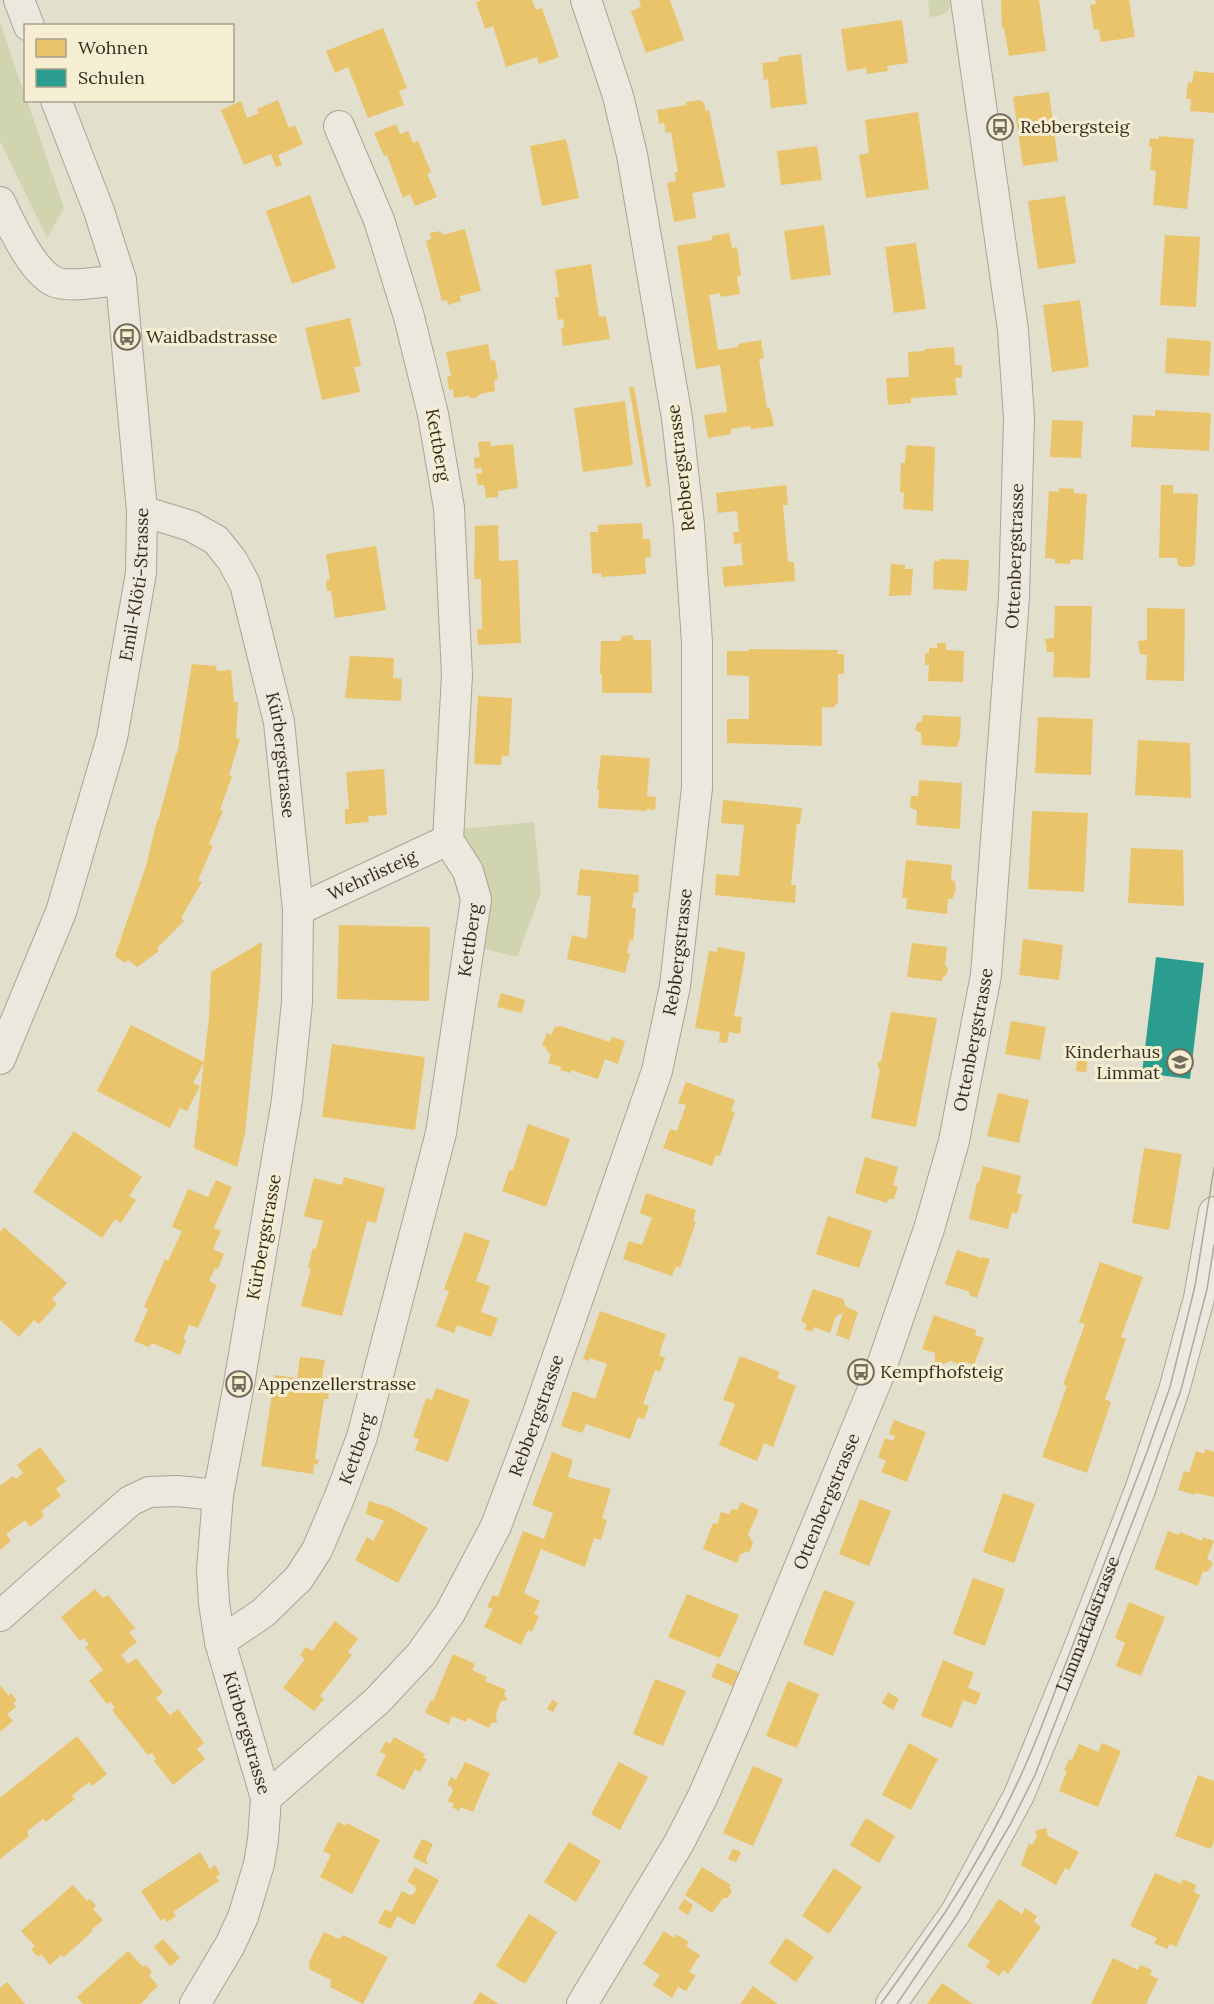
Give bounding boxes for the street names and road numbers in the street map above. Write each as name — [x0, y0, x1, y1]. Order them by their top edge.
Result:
street label: Rebbergstrasse — [661, 403, 700, 533]
street label: Kettberg — [421, 407, 456, 484]
street label: Ottenbergstrasse — [1000, 483, 1028, 630]
street label: Emil-Klöti-Strasse — [114, 507, 153, 663]
street label: Kürbergstrasse — [261, 689, 301, 820]
street label: Wehrlisteig — [324, 844, 421, 906]
street label: Rebbergstrasse — [657, 887, 697, 1018]
street label: Kettberg — [453, 901, 486, 978]
street label: Ottenbergstrasse — [948, 967, 998, 1113]
street label: Kürbergstrasse — [241, 1172, 286, 1302]
street label: Rebbergstrasse — [503, 1351, 569, 1480]
street label: Kettberg — [333, 1410, 379, 1488]
street label: Ottenbergstrasse — [788, 1429, 865, 1573]
street label: Limmattalstrasse — [1050, 1552, 1124, 1695]
street label: Kürbergstrasse — [218, 1669, 276, 1797]

